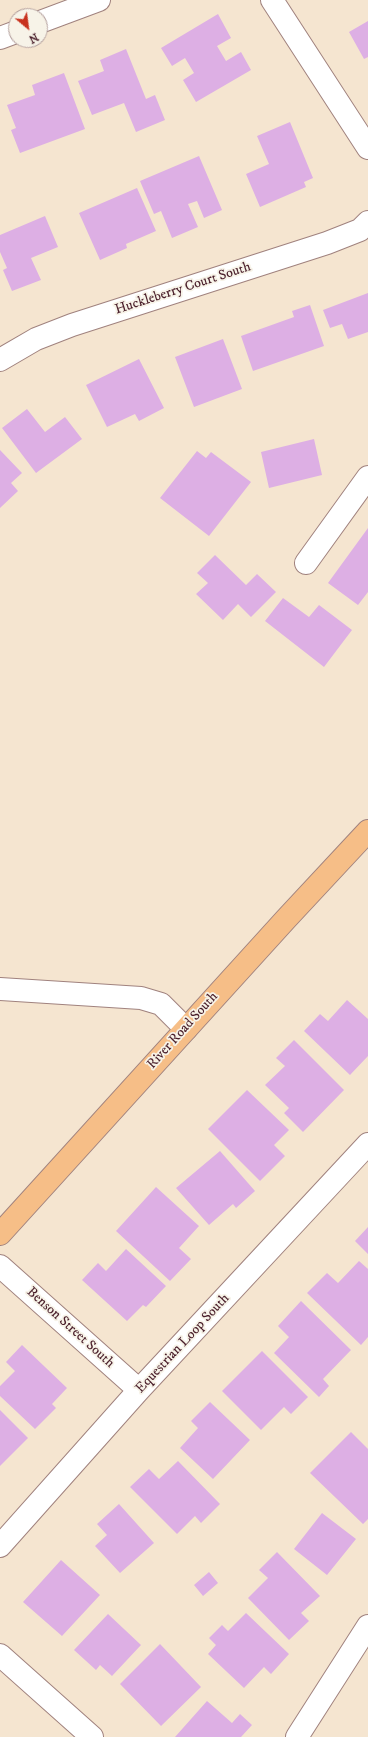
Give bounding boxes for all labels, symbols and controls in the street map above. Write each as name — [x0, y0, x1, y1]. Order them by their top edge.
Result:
north arrow — [8, 8, 48, 48]
text: N — [26, 29, 41, 46]
street label: Huckleberry Court South — [113, 259, 253, 319]
street label: River Road South — [144, 989, 222, 1073]
street label: Benson Street South — [23, 1284, 117, 1372]
street label: Equestrian Loop South — [132, 1291, 234, 1397]

